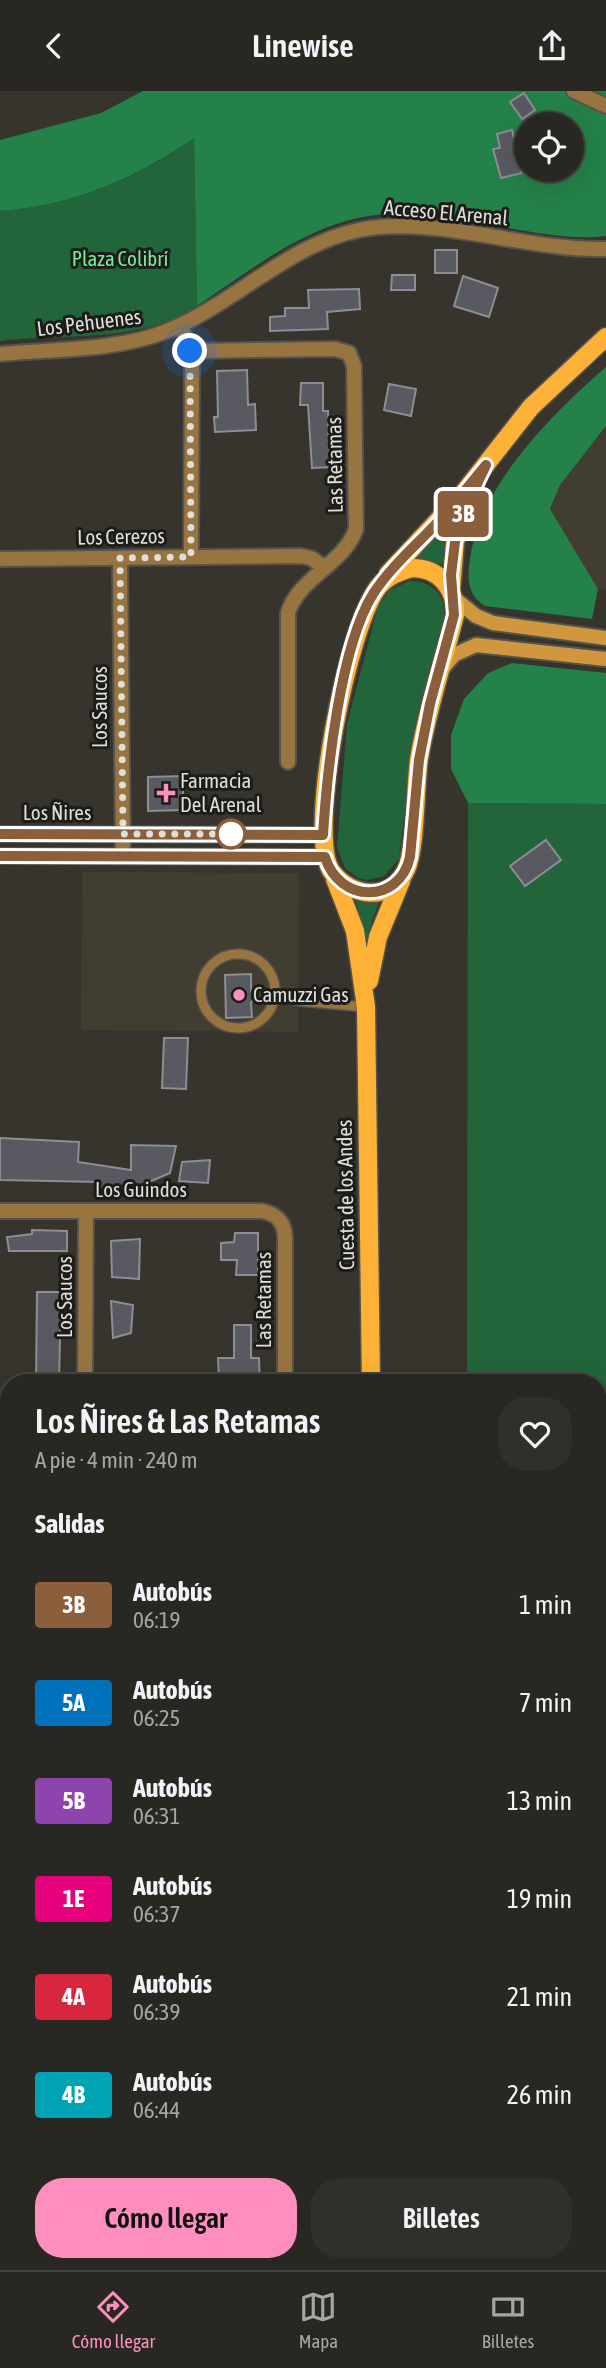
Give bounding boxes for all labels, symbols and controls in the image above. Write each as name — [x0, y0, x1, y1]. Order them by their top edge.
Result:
icon: back — [35, 27, 73, 65]
text: Linewise — [252, 27, 354, 64]
icon: share — [533, 27, 571, 65]
map controls — [514, 112, 584, 182]
button: locate — [514, 112, 584, 182]
street label: Acceso El Arenal — [383, 195, 510, 229]
park label: Plaza Colibrí — [72, 246, 168, 270]
street label: Los Pehuenes — [35, 304, 142, 340]
your location — [172, 333, 207, 368]
street label: Las Retamas — [321, 417, 347, 513]
line badge: 3B — [432, 491, 494, 537]
text: 3B — [452, 500, 474, 527]
street label: Los Cerezos — [77, 523, 165, 549]
street label: Los Saucos — [87, 666, 111, 748]
place label: Farmacia Del Arenal — [180, 768, 262, 816]
marker: Farmacia Del Arenal — [158, 785, 174, 801]
street label: Los Ñires — [23, 800, 91, 824]
unlabelled marker — [216, 819, 246, 849]
place label: Camuzzi Gas — [253, 982, 349, 1006]
marker: Camuzzi Gas — [231, 987, 247, 1003]
street label: Cuesta de los Andes — [332, 1120, 358, 1270]
street label: Los Guindos — [95, 1177, 187, 1201]
street label: Las Retamas — [251, 1252, 275, 1348]
street label: Los Saucos — [52, 1256, 76, 1338]
button: heart — [498, 1397, 572, 1471]
text: Los Ñires & Las Retamas — [35, 1402, 320, 1440]
text: A pie · 4 min · 240 m — [35, 1447, 198, 1473]
text: Salidas — [35, 1509, 104, 1539]
text: Autobús — [133, 1577, 212, 1607]
text: 1 min — [519, 1590, 572, 1620]
text: 3B — [62, 1591, 85, 1618]
text: 06:19 — [133, 1607, 180, 1633]
text: Autobús — [133, 1675, 212, 1705]
text: 7 min — [519, 1688, 572, 1718]
text: 5A — [62, 1689, 85, 1716]
text: 06:25 — [133, 1705, 180, 1731]
text: Autobús — [133, 1773, 212, 1803]
text: 13 min — [507, 1786, 572, 1816]
text: 5B — [62, 1787, 85, 1814]
text: 06:31 — [133, 1803, 180, 1829]
text: Autobús — [133, 1871, 212, 1901]
text: 19 min — [507, 1884, 572, 1914]
text: 1E — [63, 1885, 84, 1912]
text: 06:37 — [133, 1901, 180, 1927]
text: Autobús — [133, 1969, 212, 1999]
text: 21 min — [507, 1982, 572, 2012]
text: 4A — [62, 1983, 85, 2010]
text: 06:39 — [133, 1999, 180, 2025]
text: Autobús — [133, 2067, 212, 2097]
text: 26 min — [507, 2080, 572, 2110]
text: 4B — [62, 2081, 85, 2108]
text: 06:44 — [133, 2097, 180, 2123]
button: Cómo llegar — [35, 2178, 297, 2258]
button: Billetes — [311, 2178, 572, 2258]
tab: Cómo llegar — [72, 2288, 155, 2352]
tab: Mapa — [299, 2288, 338, 2352]
tab: Billetes — [482, 2288, 534, 2352]

